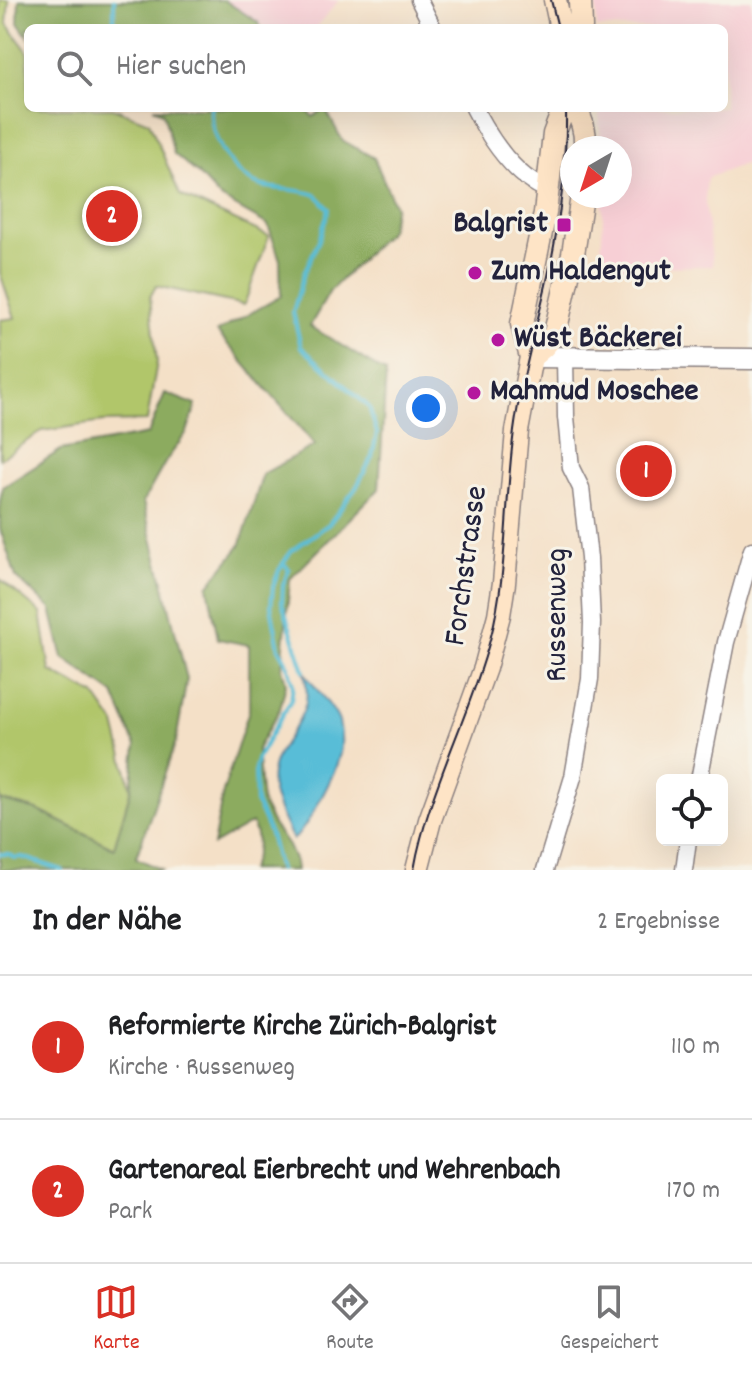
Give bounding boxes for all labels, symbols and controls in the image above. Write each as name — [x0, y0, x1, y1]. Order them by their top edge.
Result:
search box — [24, 24, 728, 112]
icon: search — [52, 46, 96, 90]
text: Hier suchen — [116, 47, 246, 90]
north arrow — [560, 136, 632, 208]
pin: 2 — [86, 186, 138, 246]
place label: Balgrist — [453, 202, 548, 248]
marker: Balgrist — [555, 216, 573, 234]
place label: Zum Haldengut — [491, 250, 671, 296]
marker: Zum Haldengut — [466, 264, 484, 282]
place label: Wüst Bäckerei — [514, 317, 682, 363]
marker: Wüst Bäckerei — [489, 331, 507, 349]
place label: Mahmud Moschee — [490, 370, 699, 416]
marker: Mahmud Moschee — [465, 384, 483, 402]
your location — [406, 388, 446, 428]
pin: 1 — [620, 441, 672, 501]
street label: Forchstrasse — [434, 483, 502, 649]
street label: Russenweg — [536, 548, 582, 682]
map controls — [656, 774, 728, 846]
button: locate — [656, 774, 728, 846]
text: In der Nähe — [32, 898, 182, 947]
text: 2 Ergebnisse — [597, 904, 720, 941]
text: Reformierte Kirche Zürich-Balgrist — [108, 1007, 497, 1050]
text: 1 — [55, 1029, 61, 1066]
text: 110 m — [671, 1029, 720, 1066]
text: Kirche · Russenweg — [108, 1050, 295, 1087]
text: Gartenareal Eierbrecht und Wehrenbach — [108, 1151, 560, 1194]
text: 2 — [52, 1173, 64, 1210]
text: 170 m — [666, 1173, 720, 1210]
text: Park — [108, 1194, 152, 1231]
tab: Karte — [93, 1280, 140, 1359]
tab: Route — [326, 1280, 374, 1359]
tab: Gespeichert — [560, 1280, 659, 1359]

